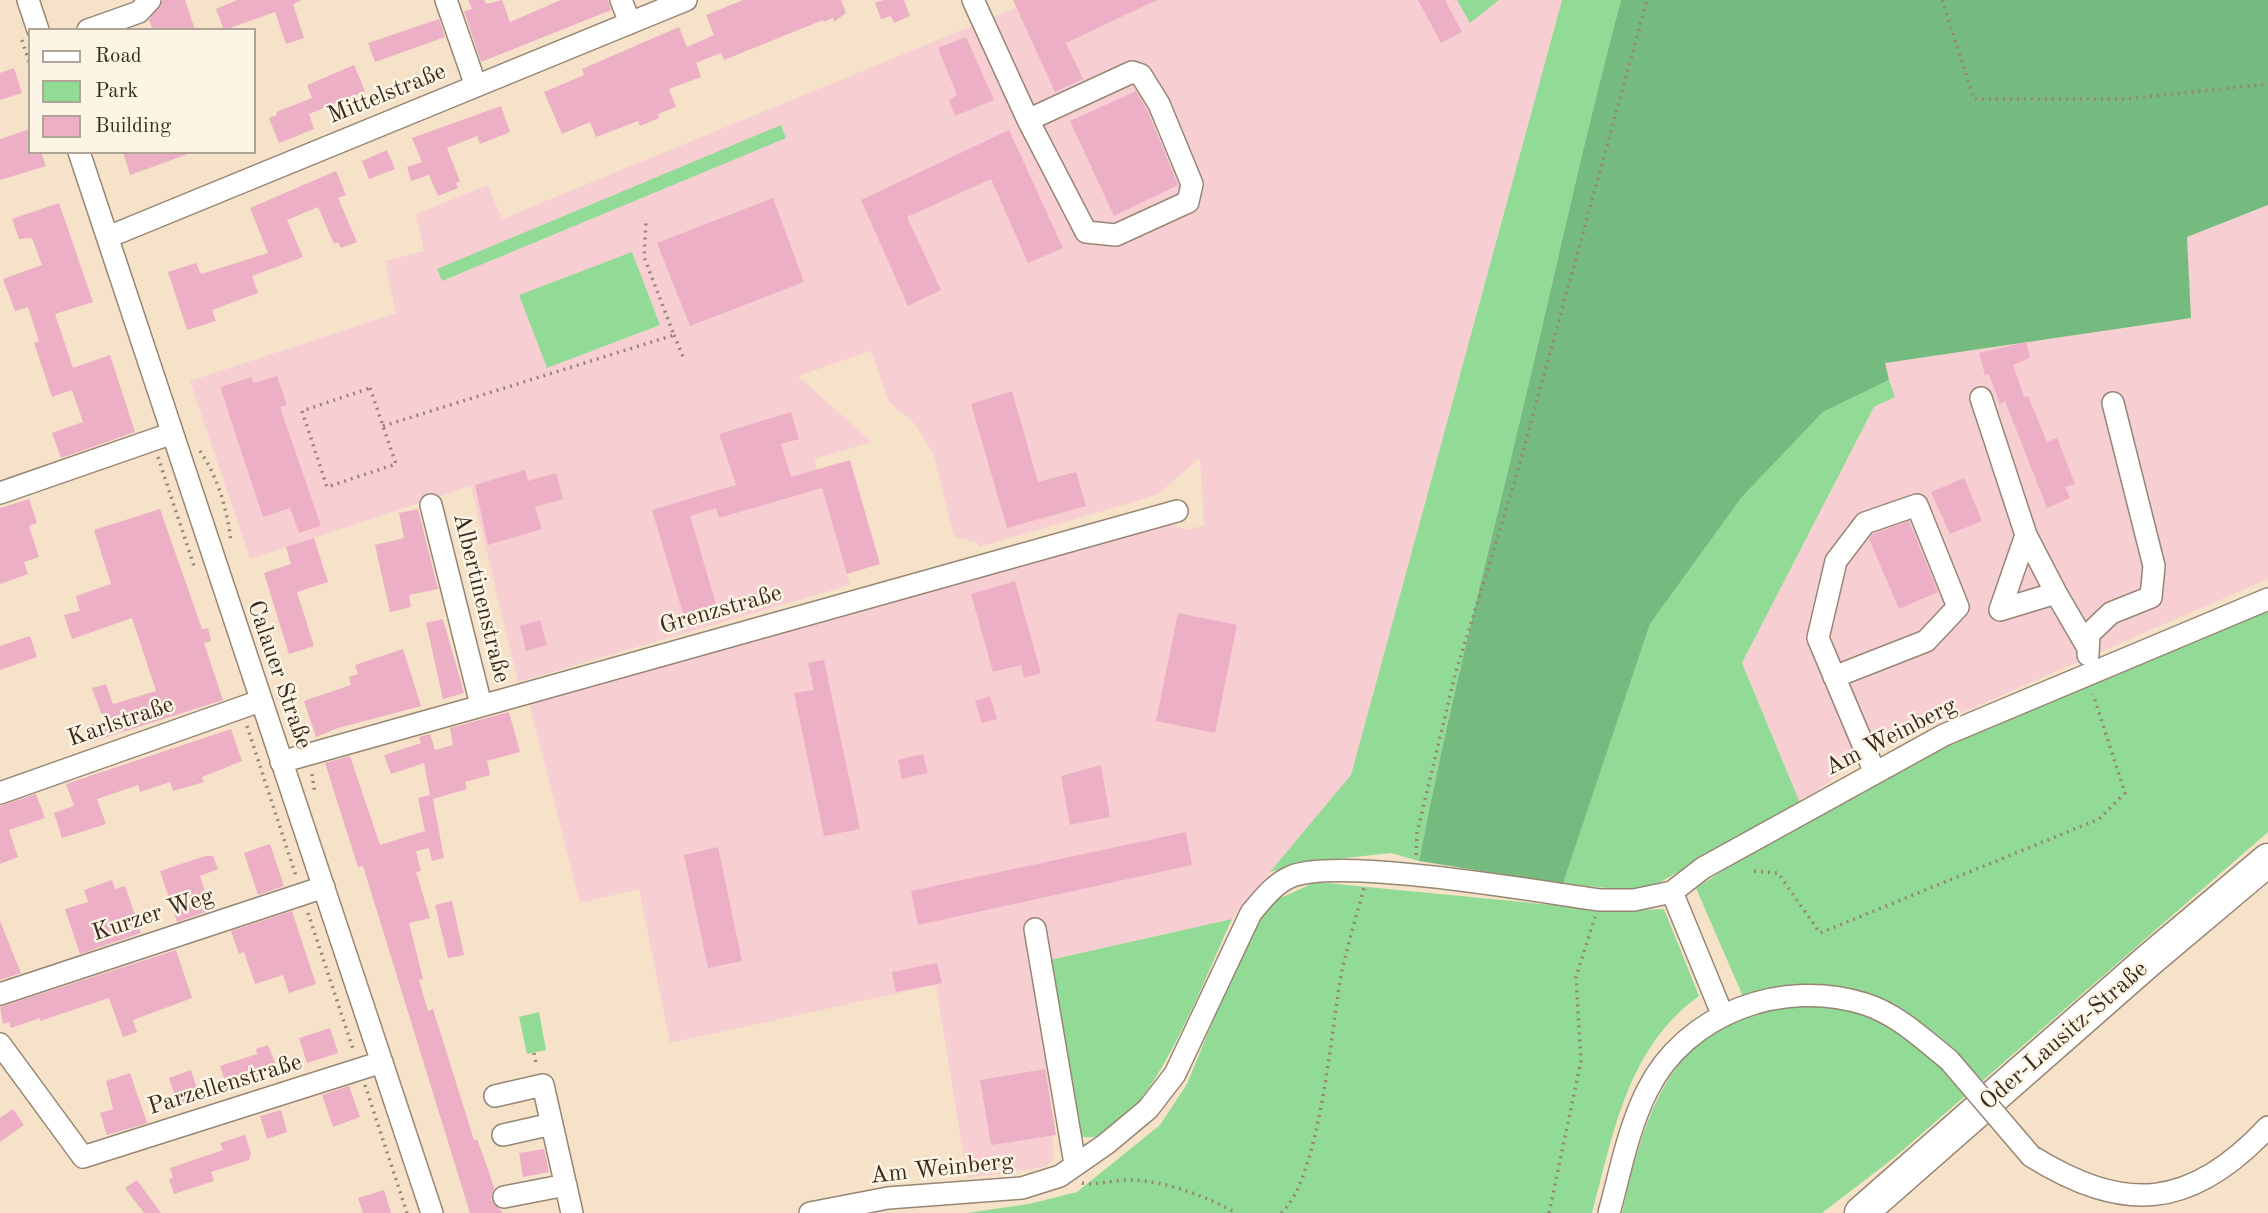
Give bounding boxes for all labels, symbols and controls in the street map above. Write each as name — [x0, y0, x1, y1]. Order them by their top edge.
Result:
legend — [28, 28, 256, 154]
text: Road — [95, 46, 142, 67]
street label: Mittelstraße — [324, 57, 450, 131]
text: Park — [95, 81, 138, 102]
text: Building — [95, 116, 171, 137]
street label: Albertinenstraße — [446, 510, 516, 686]
street label: Grenzstraße — [657, 579, 785, 641]
street label: Calauer Straße — [240, 597, 318, 753]
street label: Karlstraße — [64, 690, 178, 754]
street label: Am Weinberg — [1820, 691, 1962, 783]
street label: Kurzer Weg — [88, 882, 218, 948]
street label: Oder-Lausitz-Straße — [1974, 955, 2154, 1117]
street label: Parzellenstraße — [144, 1048, 306, 1122]
street label: Am Weinberg — [869, 1147, 1015, 1191]

